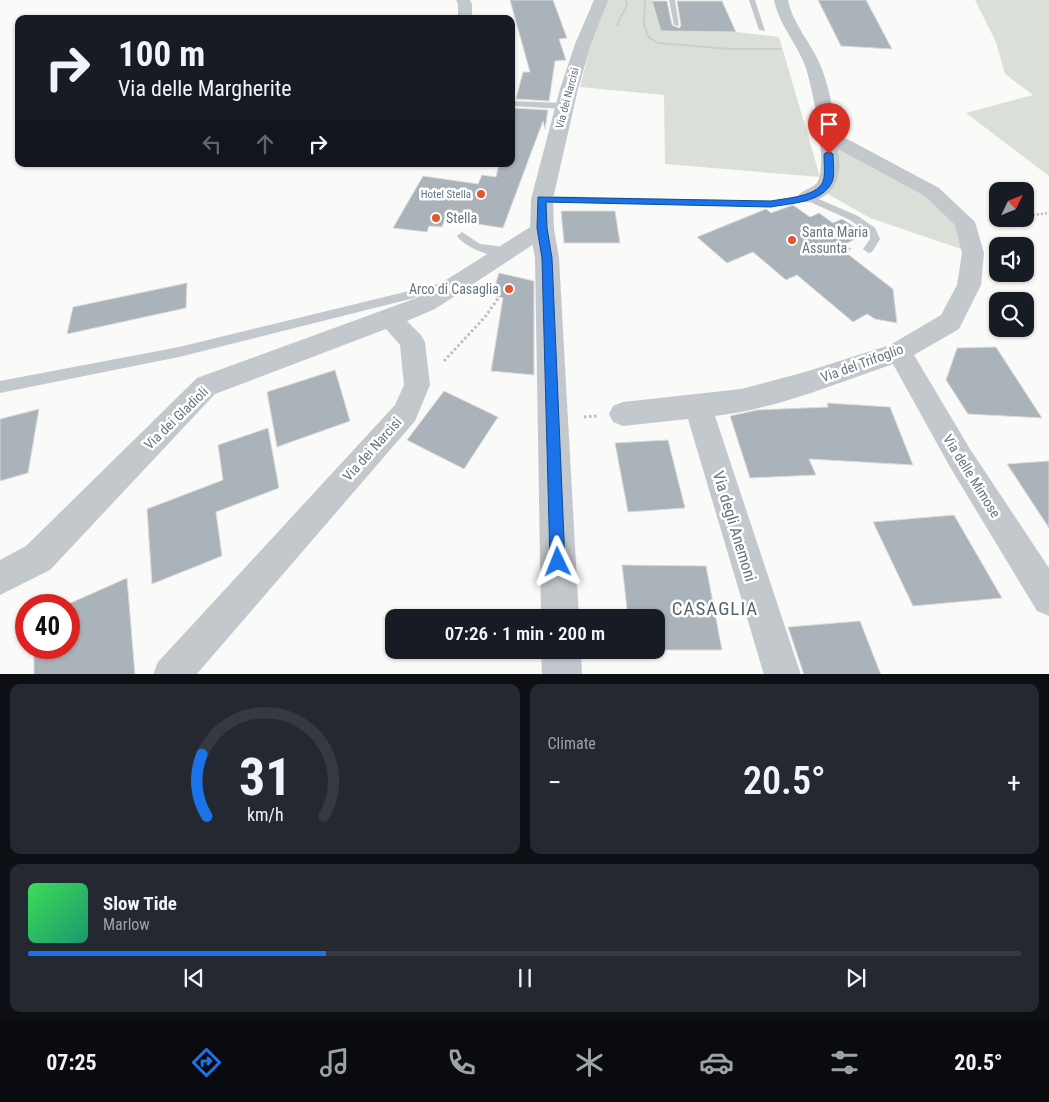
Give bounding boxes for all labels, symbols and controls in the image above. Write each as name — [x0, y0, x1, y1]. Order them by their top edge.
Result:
text: 100 m — [118, 34, 205, 75]
icon: right — [35, 35, 100, 100]
street label: Via dei Narcisi — [553, 66, 582, 130]
text: Via delle Margherite — [118, 76, 292, 101]
pin — [808, 103, 850, 154]
icon: arrive — [815, 110, 843, 138]
icon: left — [198, 130, 226, 158]
icon: ahead — [251, 130, 279, 158]
icon: right — [304, 130, 332, 158]
north arrow — [989, 182, 1034, 228]
map controls — [989, 182, 1034, 337]
place label: Hotel Stella — [421, 188, 471, 201]
marker: Hotel Stella — [475, 188, 487, 200]
place label: Stella — [446, 210, 477, 226]
marker: Stella — [430, 212, 442, 224]
place label: Santa Maria Assunta — [802, 224, 868, 256]
marker: Santa Maria Assunta — [786, 234, 798, 246]
button: sound — [989, 237, 1034, 282]
place label: Arco di Casaglia — [409, 281, 499, 297]
marker: Arco di Casaglia — [503, 283, 515, 295]
button: search — [989, 292, 1034, 337]
street label: Via del Trifoglio — [819, 341, 905, 385]
street label: Via dei Gladioli — [141, 384, 211, 452]
street label: Via dei Narcisi — [339, 414, 405, 484]
street label: Via delle Mimose — [940, 431, 1004, 521]
street label: Via degli Anemoni — [709, 469, 760, 584]
position arrow — [531, 535, 583, 587]
speed limit sign: 40 — [15, 594, 80, 659]
district label: CASAGLIA — [672, 597, 758, 620]
text: 07:26 · 1 min · 200 m — [445, 622, 605, 645]
text: Climate — [548, 734, 596, 753]
text: 31 — [238, 747, 291, 808]
text: 20.5° — [743, 759, 826, 803]
text: − — [548, 766, 562, 799]
text: + — [1007, 766, 1021, 799]
text: km/h — [246, 804, 283, 825]
text: Slow Tide — [103, 892, 177, 915]
text: Marlow — [103, 915, 150, 934]
icon: previous — [180, 964, 208, 992]
icon: pause — [511, 964, 539, 992]
icon: next — [842, 964, 870, 992]
icon: directions — [189, 1045, 224, 1080]
icon: music — [317, 1045, 352, 1080]
icon: phone — [444, 1045, 479, 1080]
icon: climate — [572, 1045, 607, 1080]
icon: car — [699, 1045, 734, 1080]
icon: filters — [827, 1045, 862, 1080]
text: 07:25 — [46, 1050, 97, 1075]
text: 20.5° — [954, 1050, 1003, 1075]

